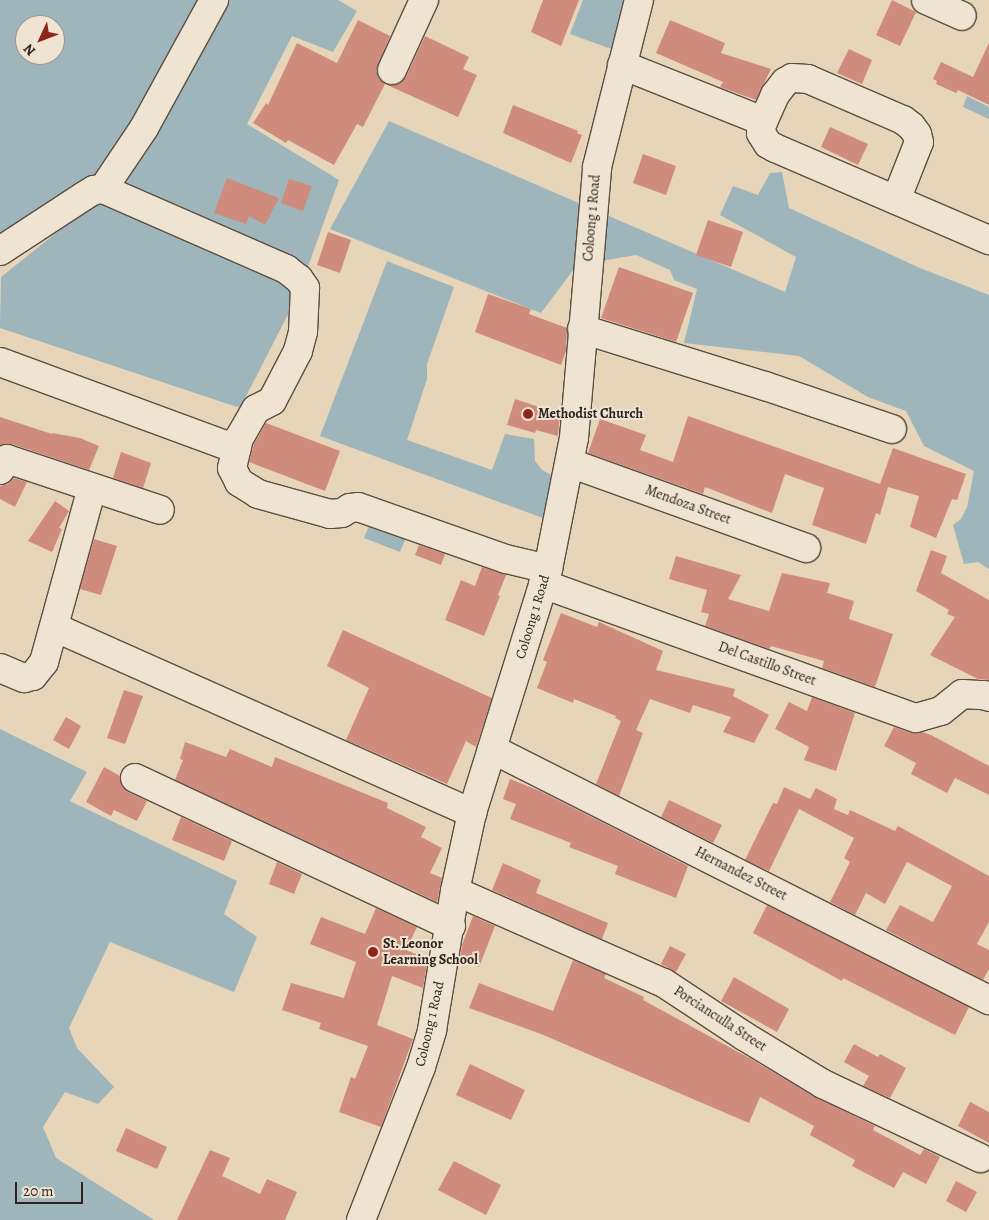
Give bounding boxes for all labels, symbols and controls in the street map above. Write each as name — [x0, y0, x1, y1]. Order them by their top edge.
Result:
north arrow — [15, 15, 65, 65]
text: N — [19, 40, 40, 60]
street label: Coloong 1 Road — [580, 174, 604, 262]
place label: Methodist Church — [538, 406, 643, 422]
marker: Methodist Church — [522, 408, 534, 420]
street label: Mendoza Street — [643, 482, 733, 528]
street label: Coloong 1 Road — [512, 573, 554, 661]
street label: Del Castillo Street — [716, 639, 818, 689]
street label: Hernandez Street — [692, 844, 790, 904]
place label: St. Leonor Learning School — [383, 936, 478, 969]
marker: St. Leonor Learning School — [367, 946, 379, 958]
street label: Coloong 1 Road — [412, 980, 448, 1068]
street label: Porcianculla Street — [670, 983, 770, 1055]
scale bar — [18, 1172, 85, 1204]
text: 20 m — [23, 1181, 54, 1201]

